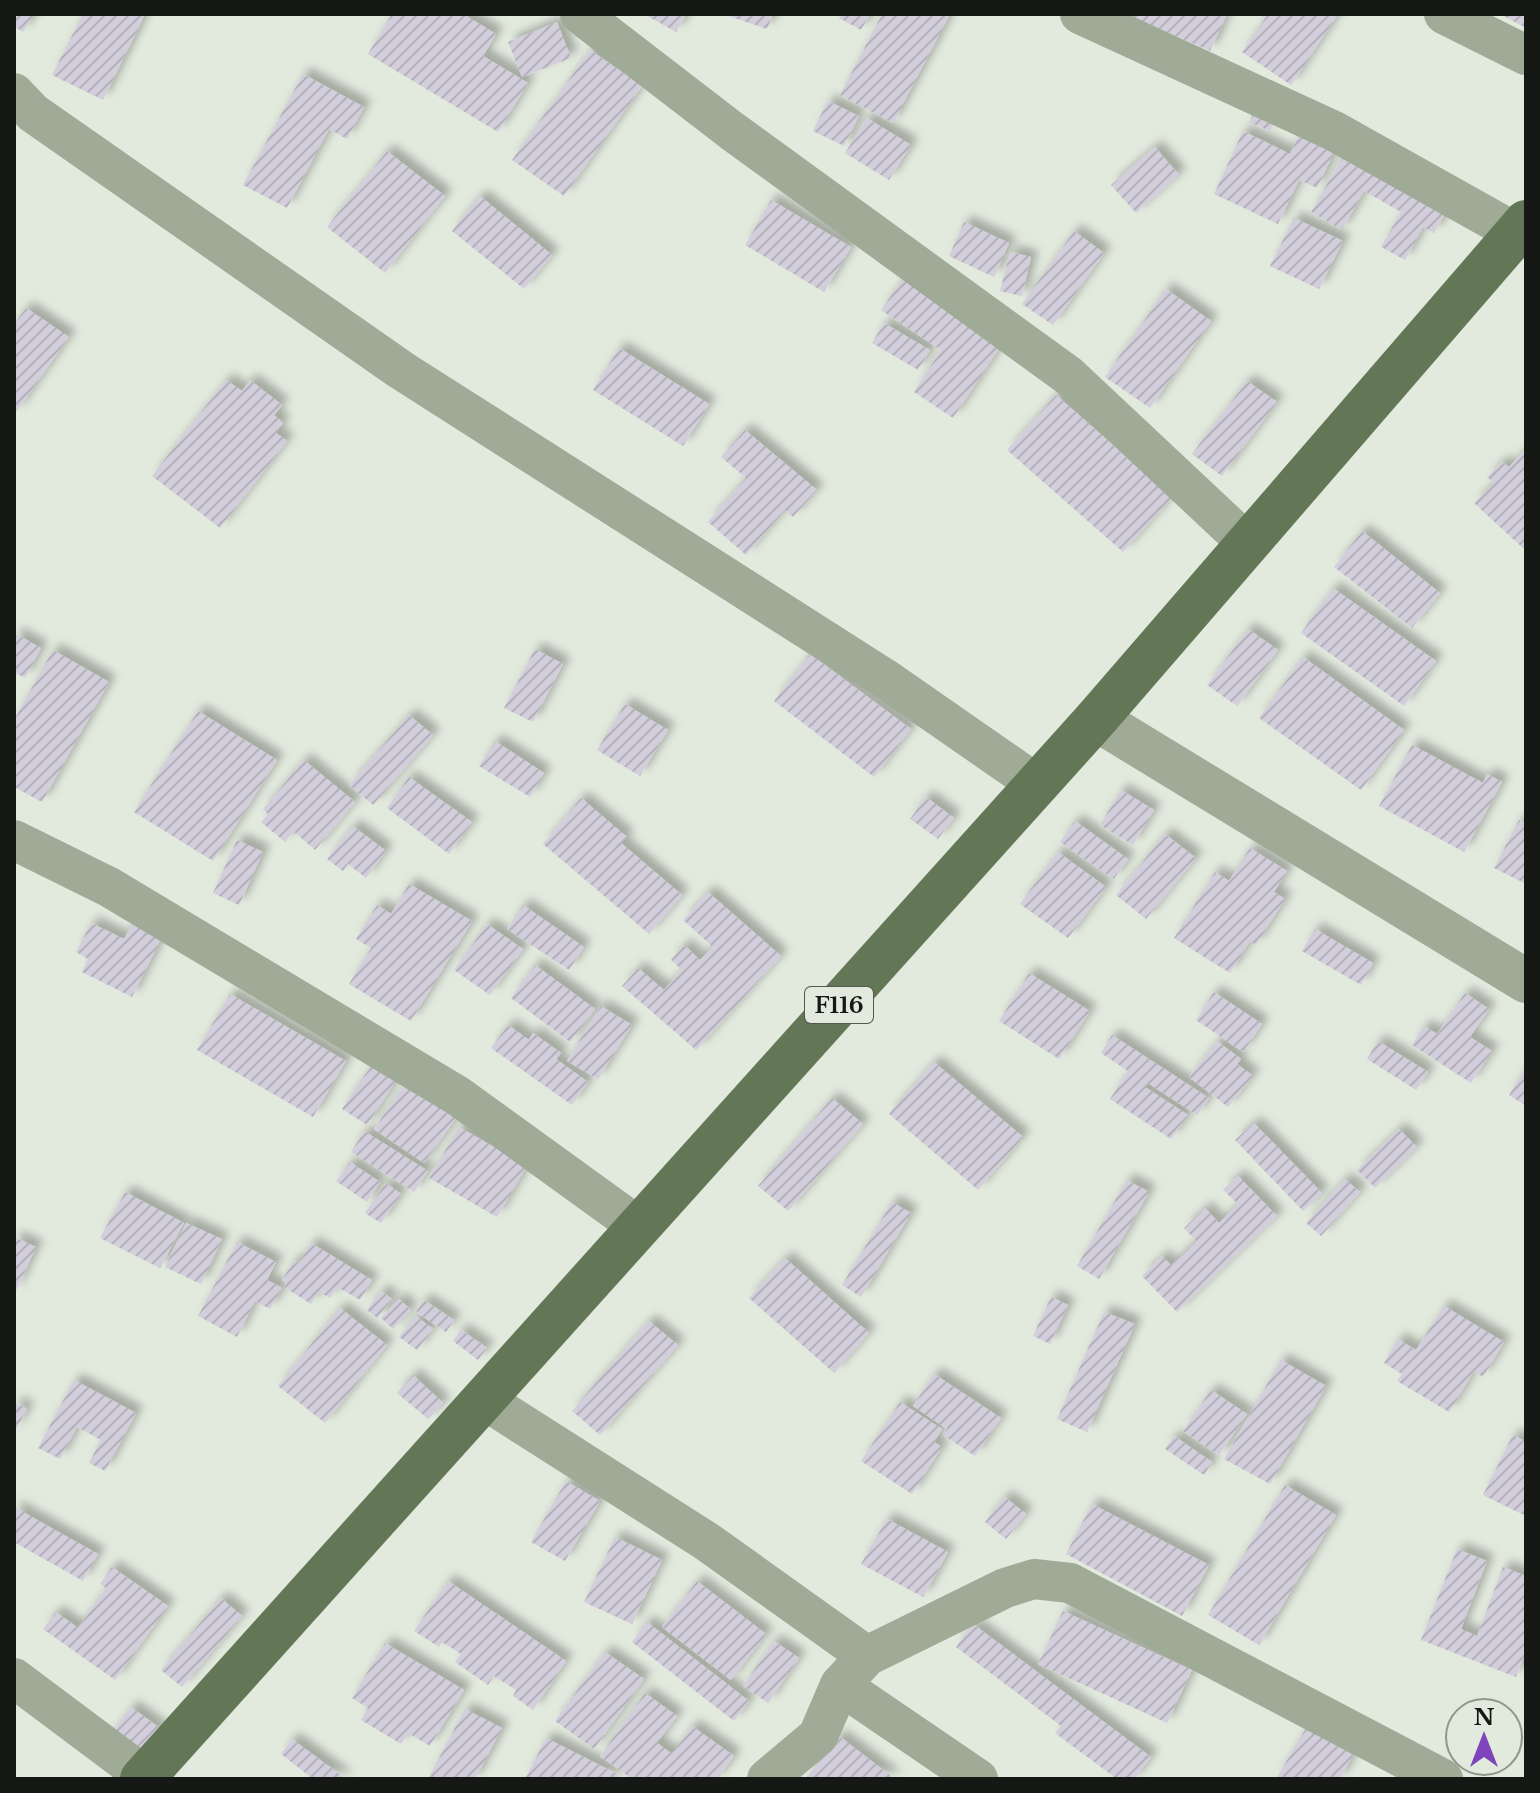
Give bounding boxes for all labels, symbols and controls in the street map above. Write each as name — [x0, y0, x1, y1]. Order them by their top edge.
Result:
road number: F116 — [805, 987, 873, 1023]
north arrow — [1444, 1697, 1524, 1777]
text: N — [1474, 1704, 1495, 1731]

